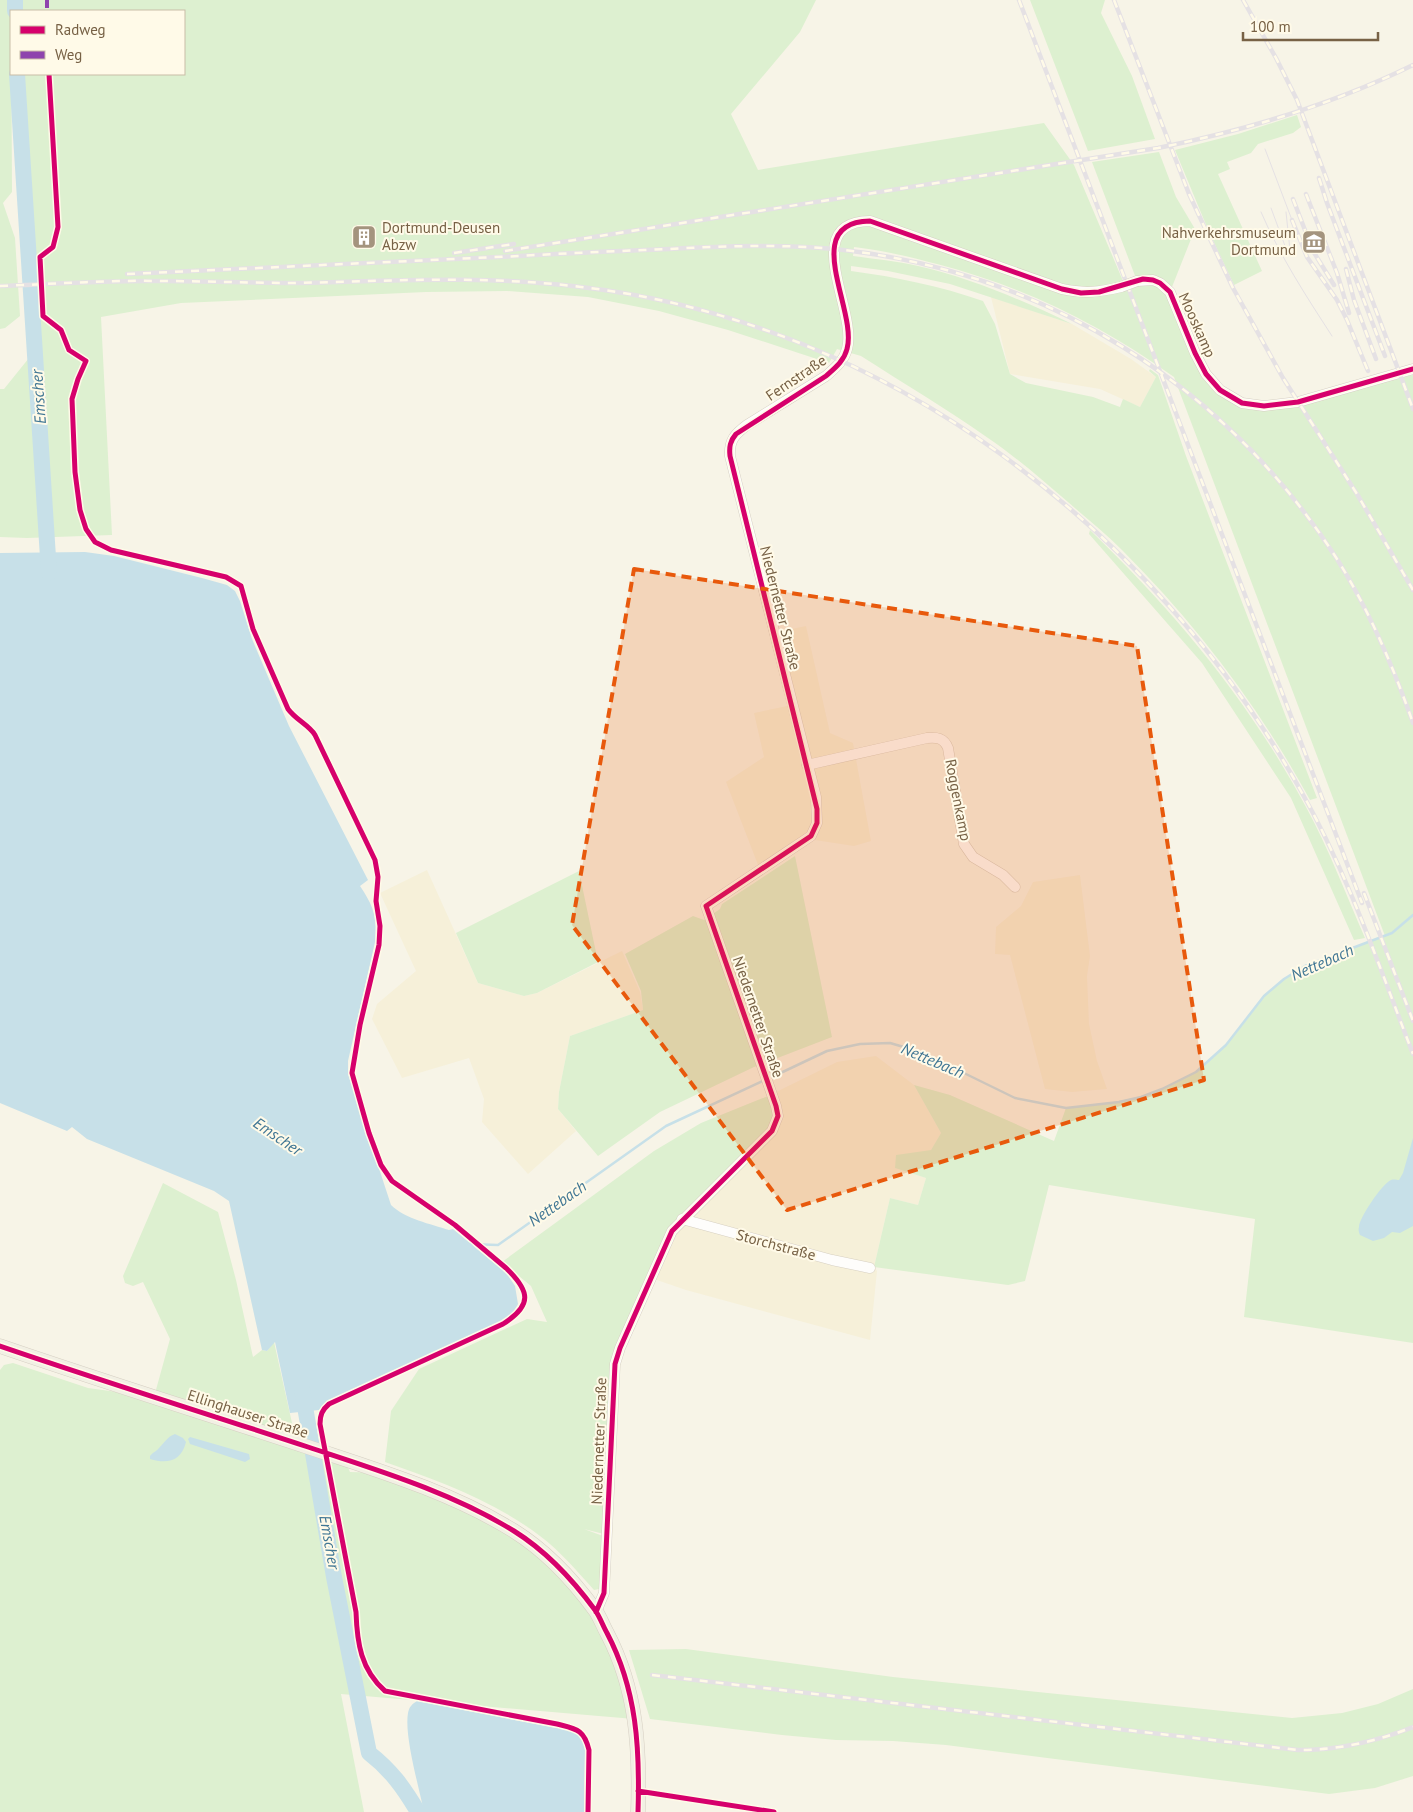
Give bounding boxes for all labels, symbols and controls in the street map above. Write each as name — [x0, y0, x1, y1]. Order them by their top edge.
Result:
legend — [10, 10, 185, 75]
scale bar — [1243, 10, 1378, 42]
text: 100 m — [1250, 17, 1291, 36]
text: Radweg — [55, 20, 106, 39]
text: Weg — [55, 45, 82, 64]
place label: Dortmund-Deusen Abzw — [382, 218, 500, 254]
place label: Nahverkehrsmuseum Dortmund — [1162, 223, 1296, 259]
building icon: Dortmund-Deusen Abzw — [351, 224, 377, 250]
museum icon: Nahverkehrsmuseum Dortmund — [1301, 229, 1327, 255]
street label: Mooskamp — [1175, 289, 1220, 360]
street label: Fernstraße — [762, 350, 830, 405]
water label: Emscher — [26, 367, 50, 425]
street label: Niedernetter Straße — [756, 544, 805, 672]
street label: Roggenkamp — [941, 757, 976, 843]
water label: Nettebach — [1288, 939, 1356, 985]
street label: Niedernetter Straße — [729, 954, 788, 1080]
water label: Nettebach — [899, 1038, 967, 1082]
water label: Emscher — [250, 1112, 308, 1161]
water label: Nettebach — [524, 1176, 590, 1230]
street label: Storchstraße — [734, 1225, 818, 1264]
street label: Niedernetter Straße — [587, 1377, 610, 1505]
street label: Ellinghauser Straße — [185, 1385, 311, 1442]
water label: Emscher — [315, 1513, 345, 1572]

